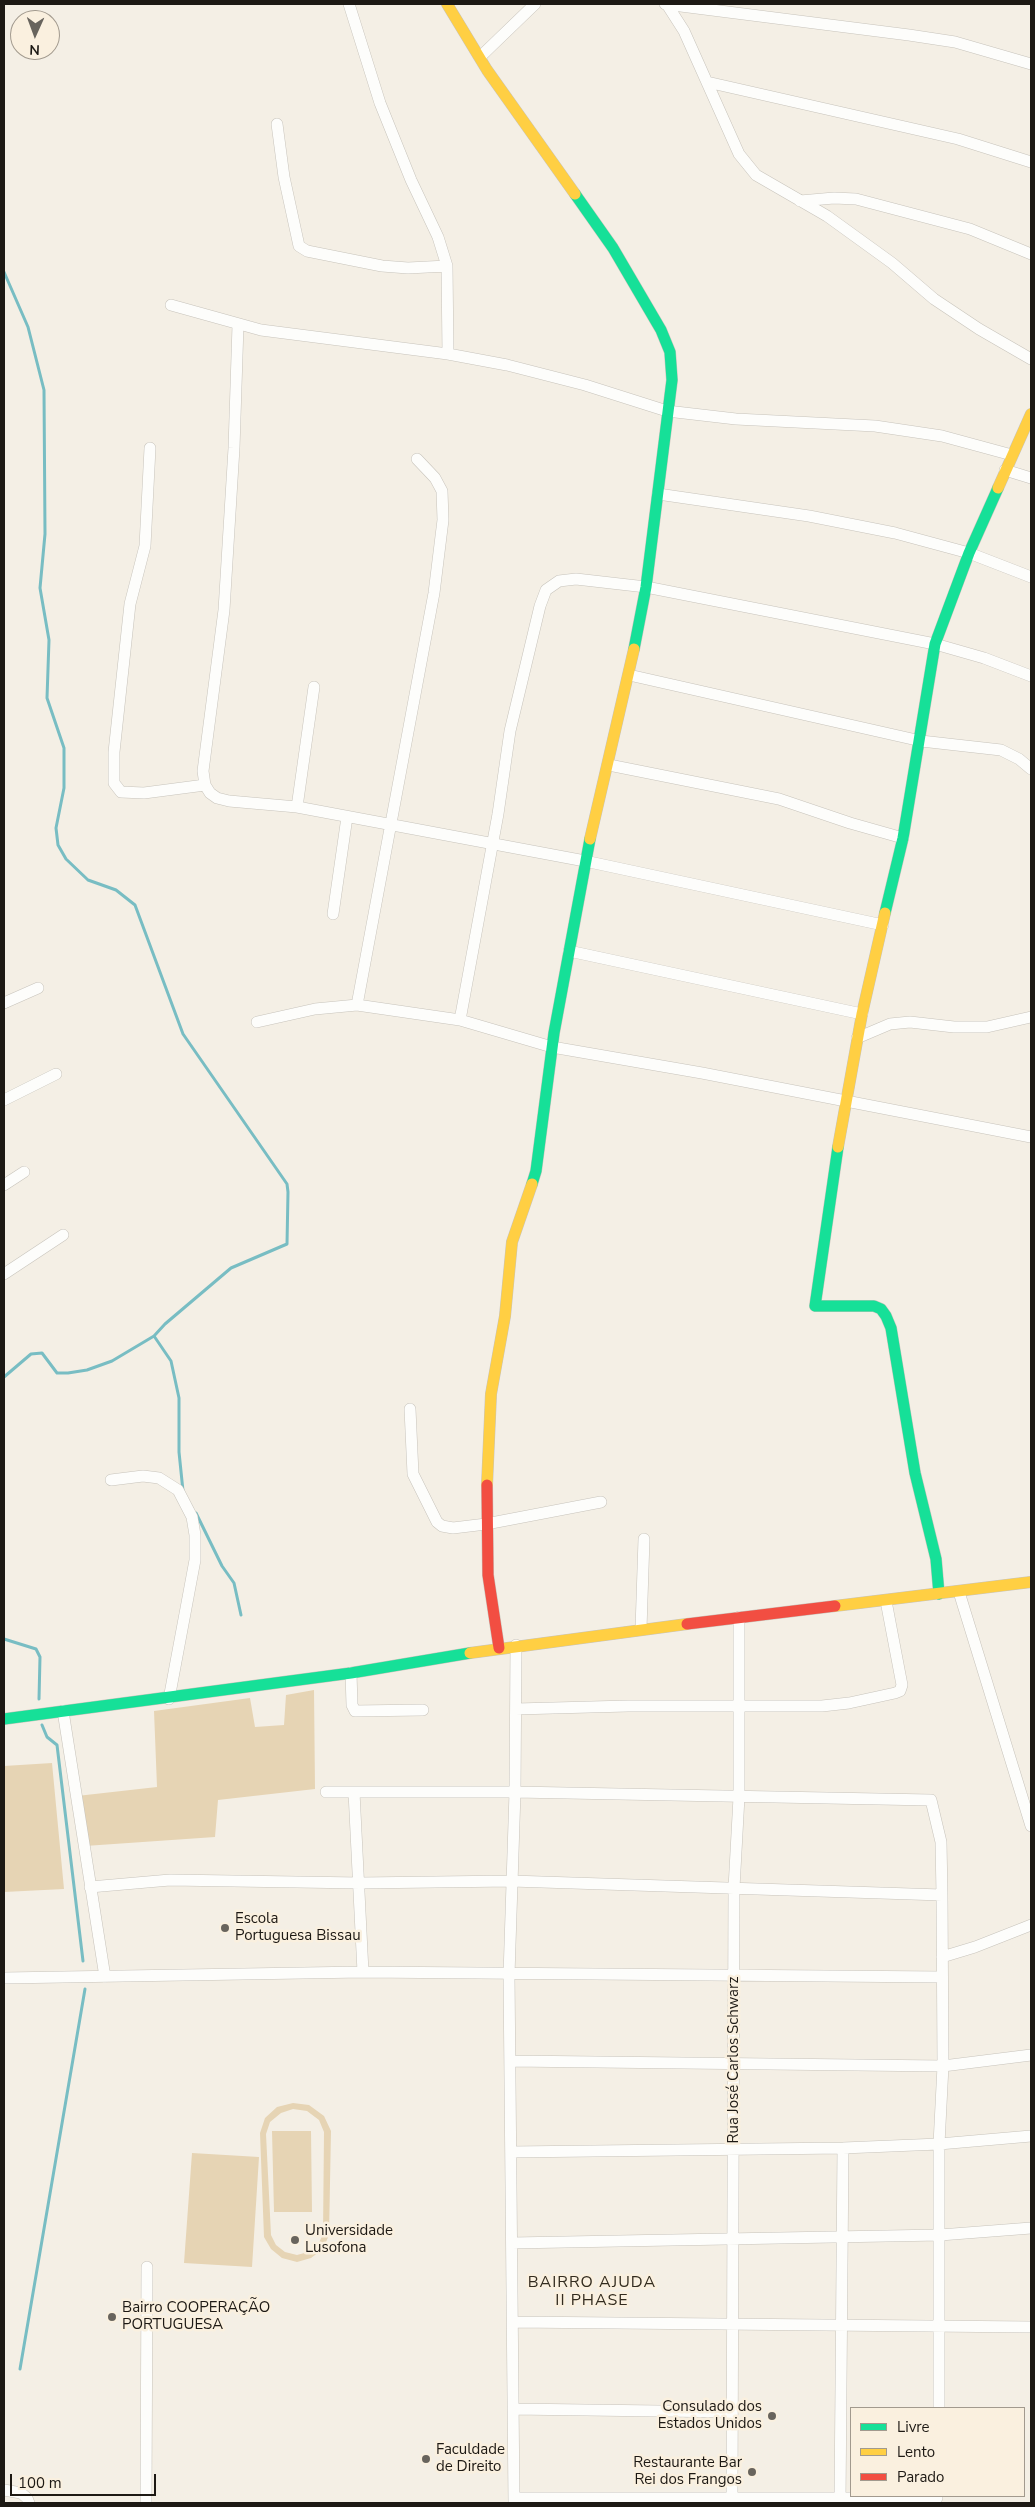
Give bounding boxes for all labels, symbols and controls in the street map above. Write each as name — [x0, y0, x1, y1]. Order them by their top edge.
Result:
north arrow — [10, 10, 60, 60]
text: N — [29, 40, 40, 59]
place label: Escola Portuguesa Bissau — [235, 1910, 361, 1945]
marker: Escola Portuguesa Bissau — [219, 1922, 231, 1934]
street label: Rua José Carlos Schwarz — [725, 1977, 743, 2143]
place label: Universidade Lusofona — [305, 2222, 393, 2257]
marker: Universidade Lusofona — [289, 2234, 301, 2246]
district label: BAIRRO AJUDA II PHASE — [526, 2273, 658, 2311]
place label: Bairro COOPERAÇÃO PORTUGUESA — [122, 2299, 270, 2334]
marker: Bairro COOPERAÇÃO PORTUGUESA — [106, 2311, 118, 2323]
place label: Consulado dos Estados Unidos — [658, 2398, 762, 2433]
legend — [850, 2407, 1025, 2497]
marker: Consulado dos Estados Unidos — [766, 2410, 778, 2422]
text: Livre — [897, 2417, 930, 2437]
place label: Faculdade de Direito — [436, 2441, 505, 2476]
text: Lento — [897, 2442, 935, 2462]
marker: Faculdade de Direito — [420, 2453, 432, 2465]
place label: Restaurante Bar Rei dos Frangos — [633, 2454, 742, 2489]
scale bar — [12, 2464, 159, 2496]
marker: Restaurante Bar Rei dos Frangos — [746, 2466, 758, 2478]
text: Parado — [897, 2467, 944, 2487]
text: 100 m — [18, 2473, 62, 2493]

